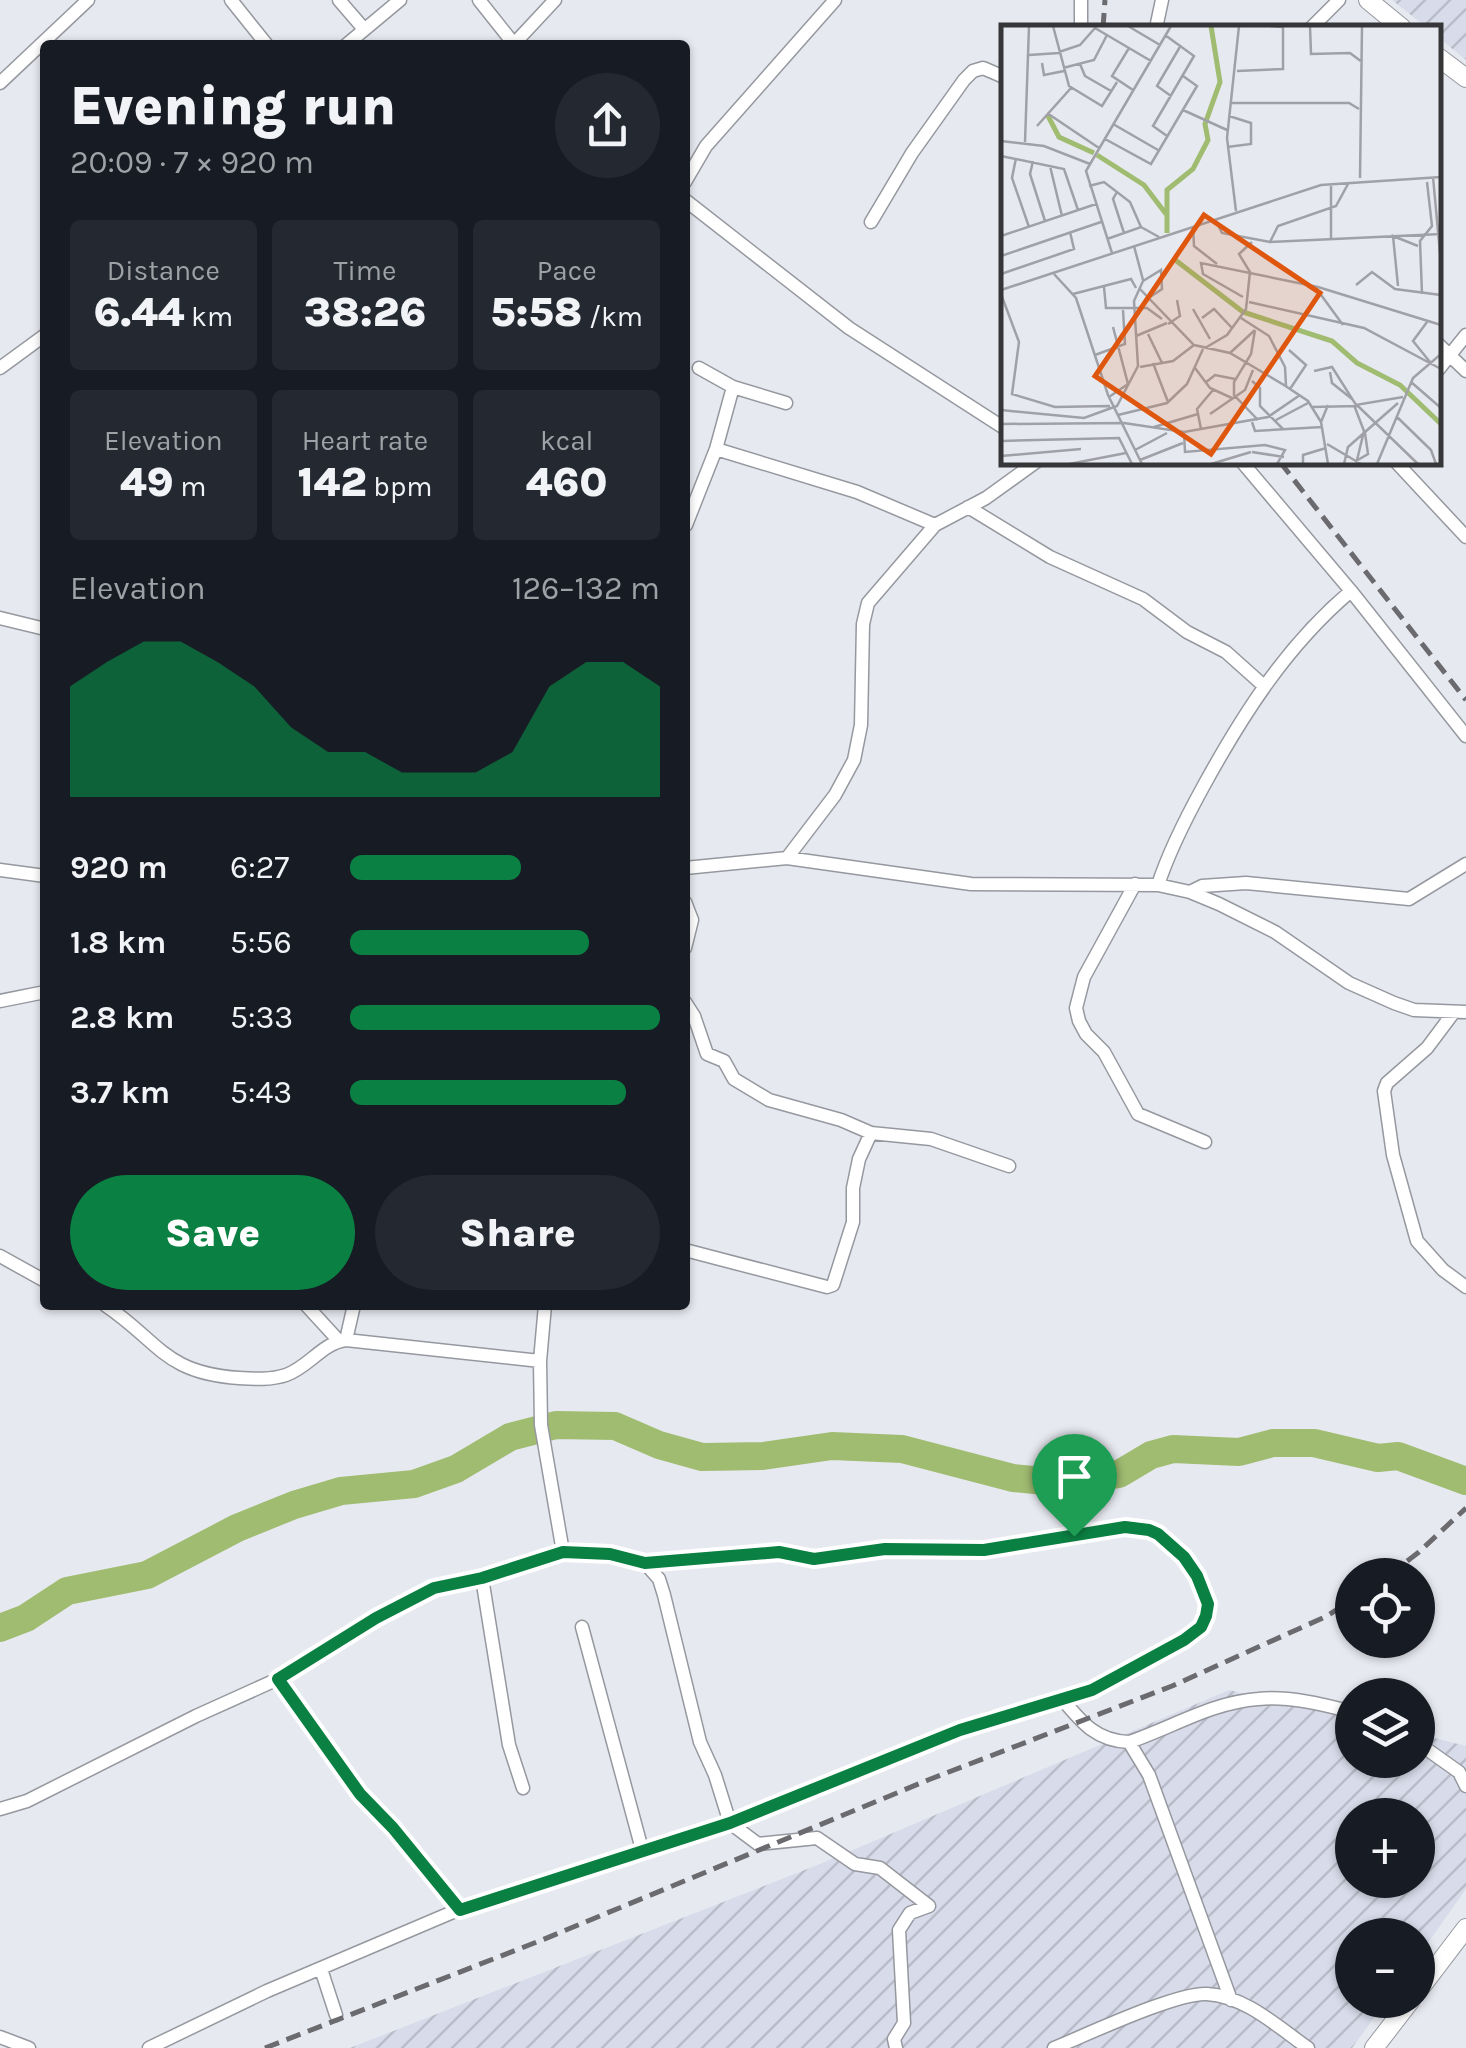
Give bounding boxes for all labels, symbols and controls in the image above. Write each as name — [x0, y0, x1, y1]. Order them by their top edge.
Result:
inset map — [1001, 25, 1441, 465]
button: share — [555, 73, 660, 178]
text: Evening run — [70, 74, 396, 138]
text: 20:09 · 7 × 920 m — [70, 144, 314, 181]
text: Distance — [107, 254, 220, 287]
text: Time — [334, 254, 396, 287]
text: Pace — [537, 254, 597, 287]
text: 6.44 — [94, 287, 184, 337]
text: 38:26 — [304, 287, 426, 337]
text: 5:58 — [490, 287, 582, 337]
text: km — [184, 300, 233, 333]
text: /km — [582, 300, 643, 333]
text: Elevation — [104, 424, 223, 457]
text: Heart rate — [302, 424, 428, 457]
text: kcal — [540, 424, 593, 457]
text: 49 — [120, 457, 174, 507]
text: 142 — [297, 457, 367, 507]
text: 460 — [526, 457, 608, 507]
text: m — [174, 470, 207, 503]
text: bpm — [367, 470, 433, 503]
text: Elevation — [70, 570, 205, 607]
text: 126–132 m — [512, 570, 660, 607]
text: 920 m — [70, 849, 168, 886]
text: 6:27 — [230, 849, 289, 886]
text: 1.8 km — [70, 924, 166, 961]
text: 5:56 — [230, 924, 292, 961]
text: 2.8 km — [70, 999, 174, 1036]
text: 5:33 — [230, 999, 293, 1036]
text: 3.7 km — [70, 1074, 170, 1111]
text: 5:43 — [230, 1074, 292, 1111]
button: Save — [70, 1175, 355, 1290]
button: Share — [375, 1175, 660, 1290]
pin — [1032, 1434, 1117, 1537]
icon: arrive — [1047, 1449, 1102, 1504]
map controls — [1335, 1558, 1435, 2018]
button: locate — [1335, 1558, 1435, 1658]
button: layers — [1335, 1678, 1435, 1778]
button: + — [1335, 1798, 1435, 1898]
button: − — [1335, 1918, 1435, 2018]

